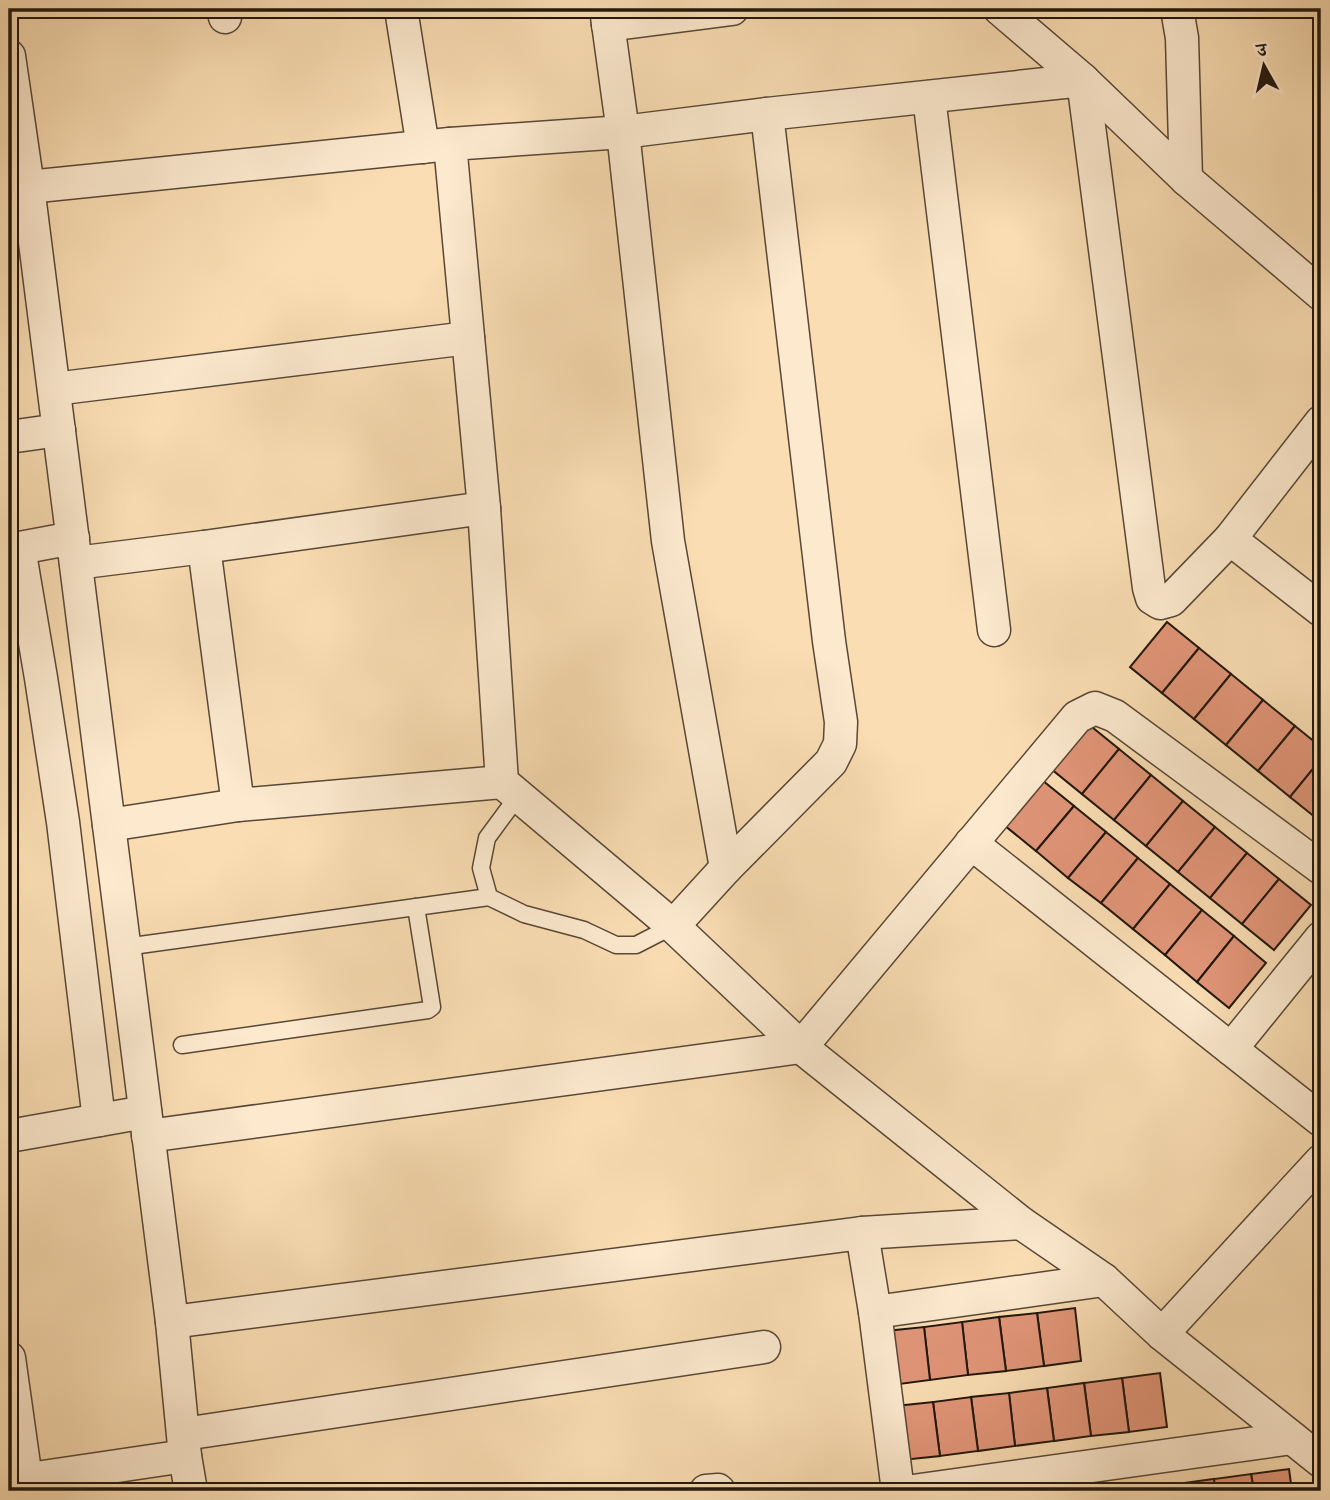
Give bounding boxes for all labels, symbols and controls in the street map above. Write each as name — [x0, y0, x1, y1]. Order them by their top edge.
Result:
north arrow — [1228, 32, 1298, 102]
text: उ — [1254, 41, 1269, 62]

